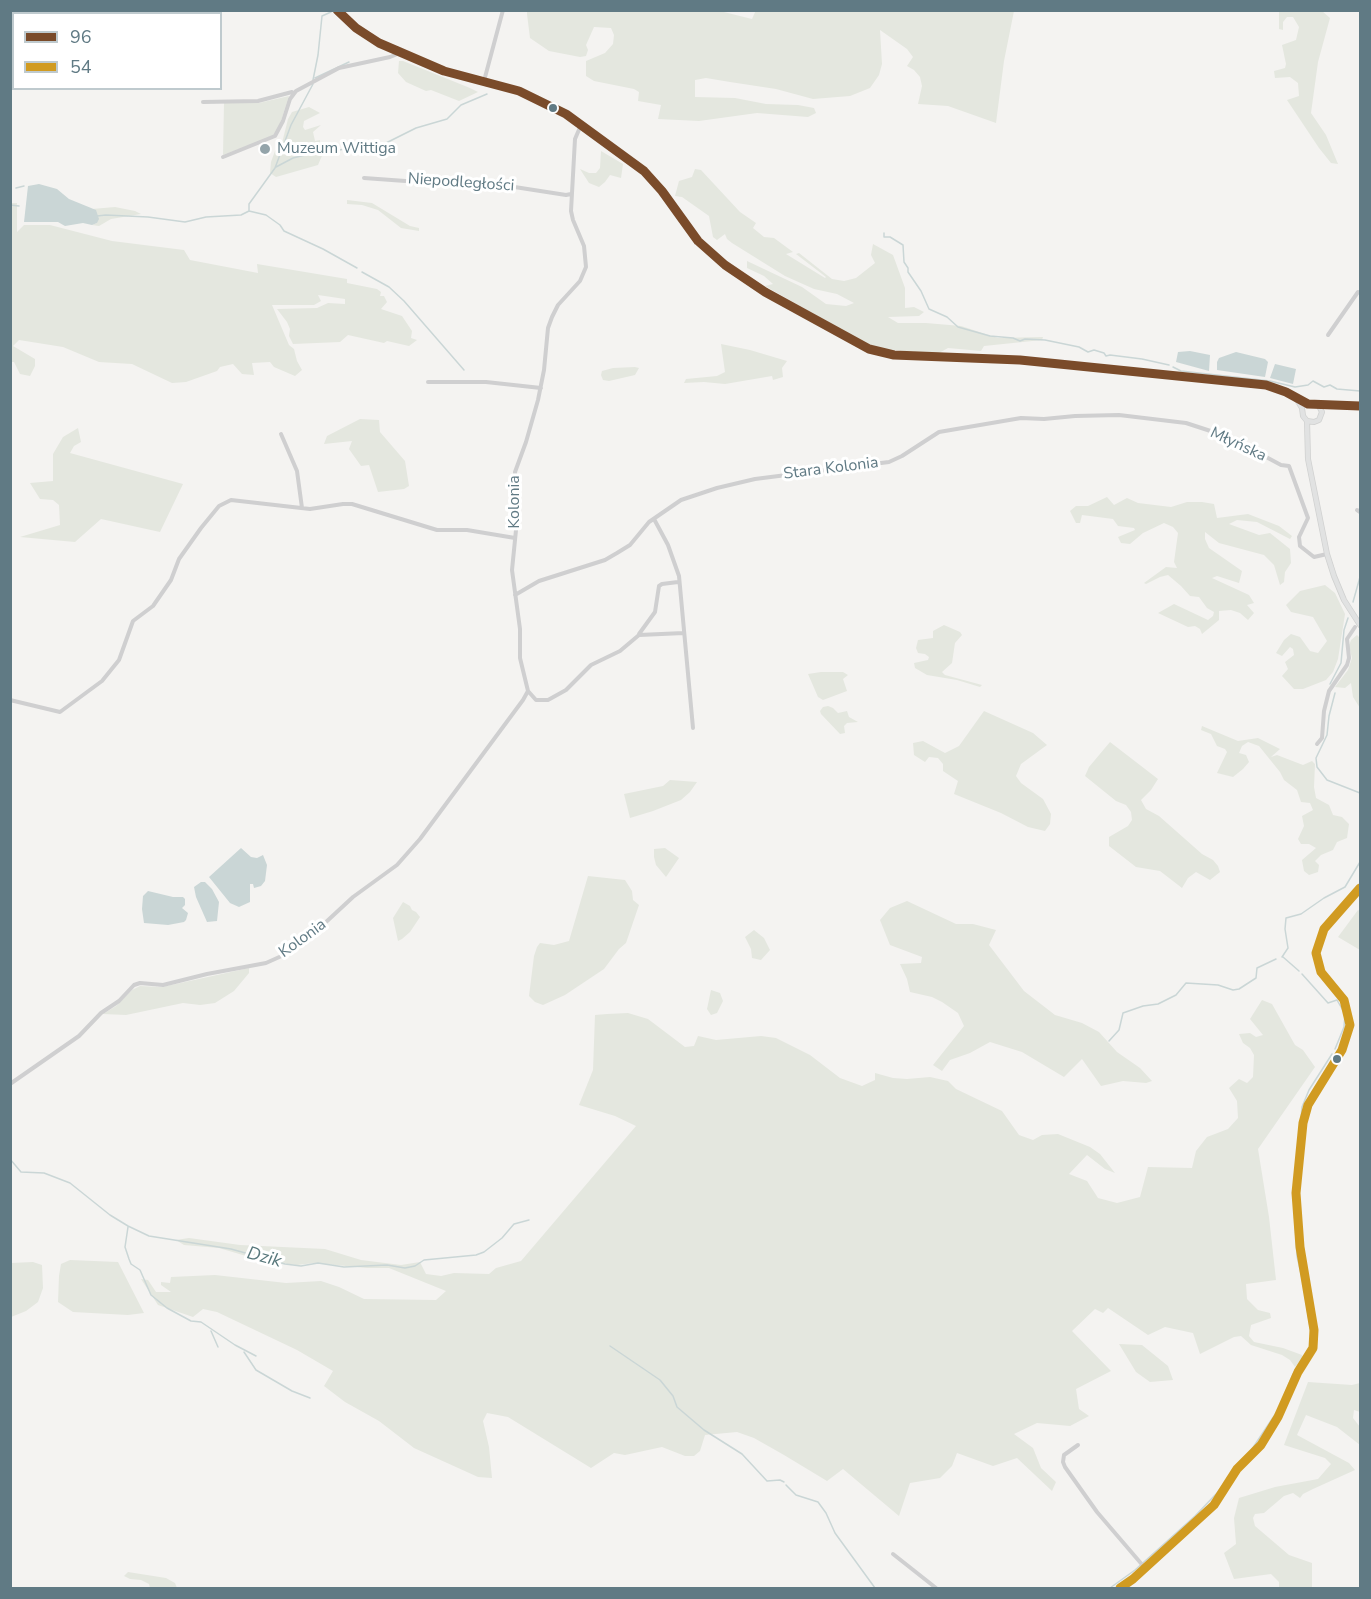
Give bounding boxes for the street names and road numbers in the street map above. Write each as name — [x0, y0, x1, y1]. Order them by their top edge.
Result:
street label: Niepodległości — [407, 170, 515, 196]
street label: Młyńska — [1207, 424, 1269, 466]
street label: Stara Kolonia — [782, 454, 880, 484]
street label: Kolonia — [505, 475, 525, 529]
street label: Kolonia — [276, 915, 330, 963]

